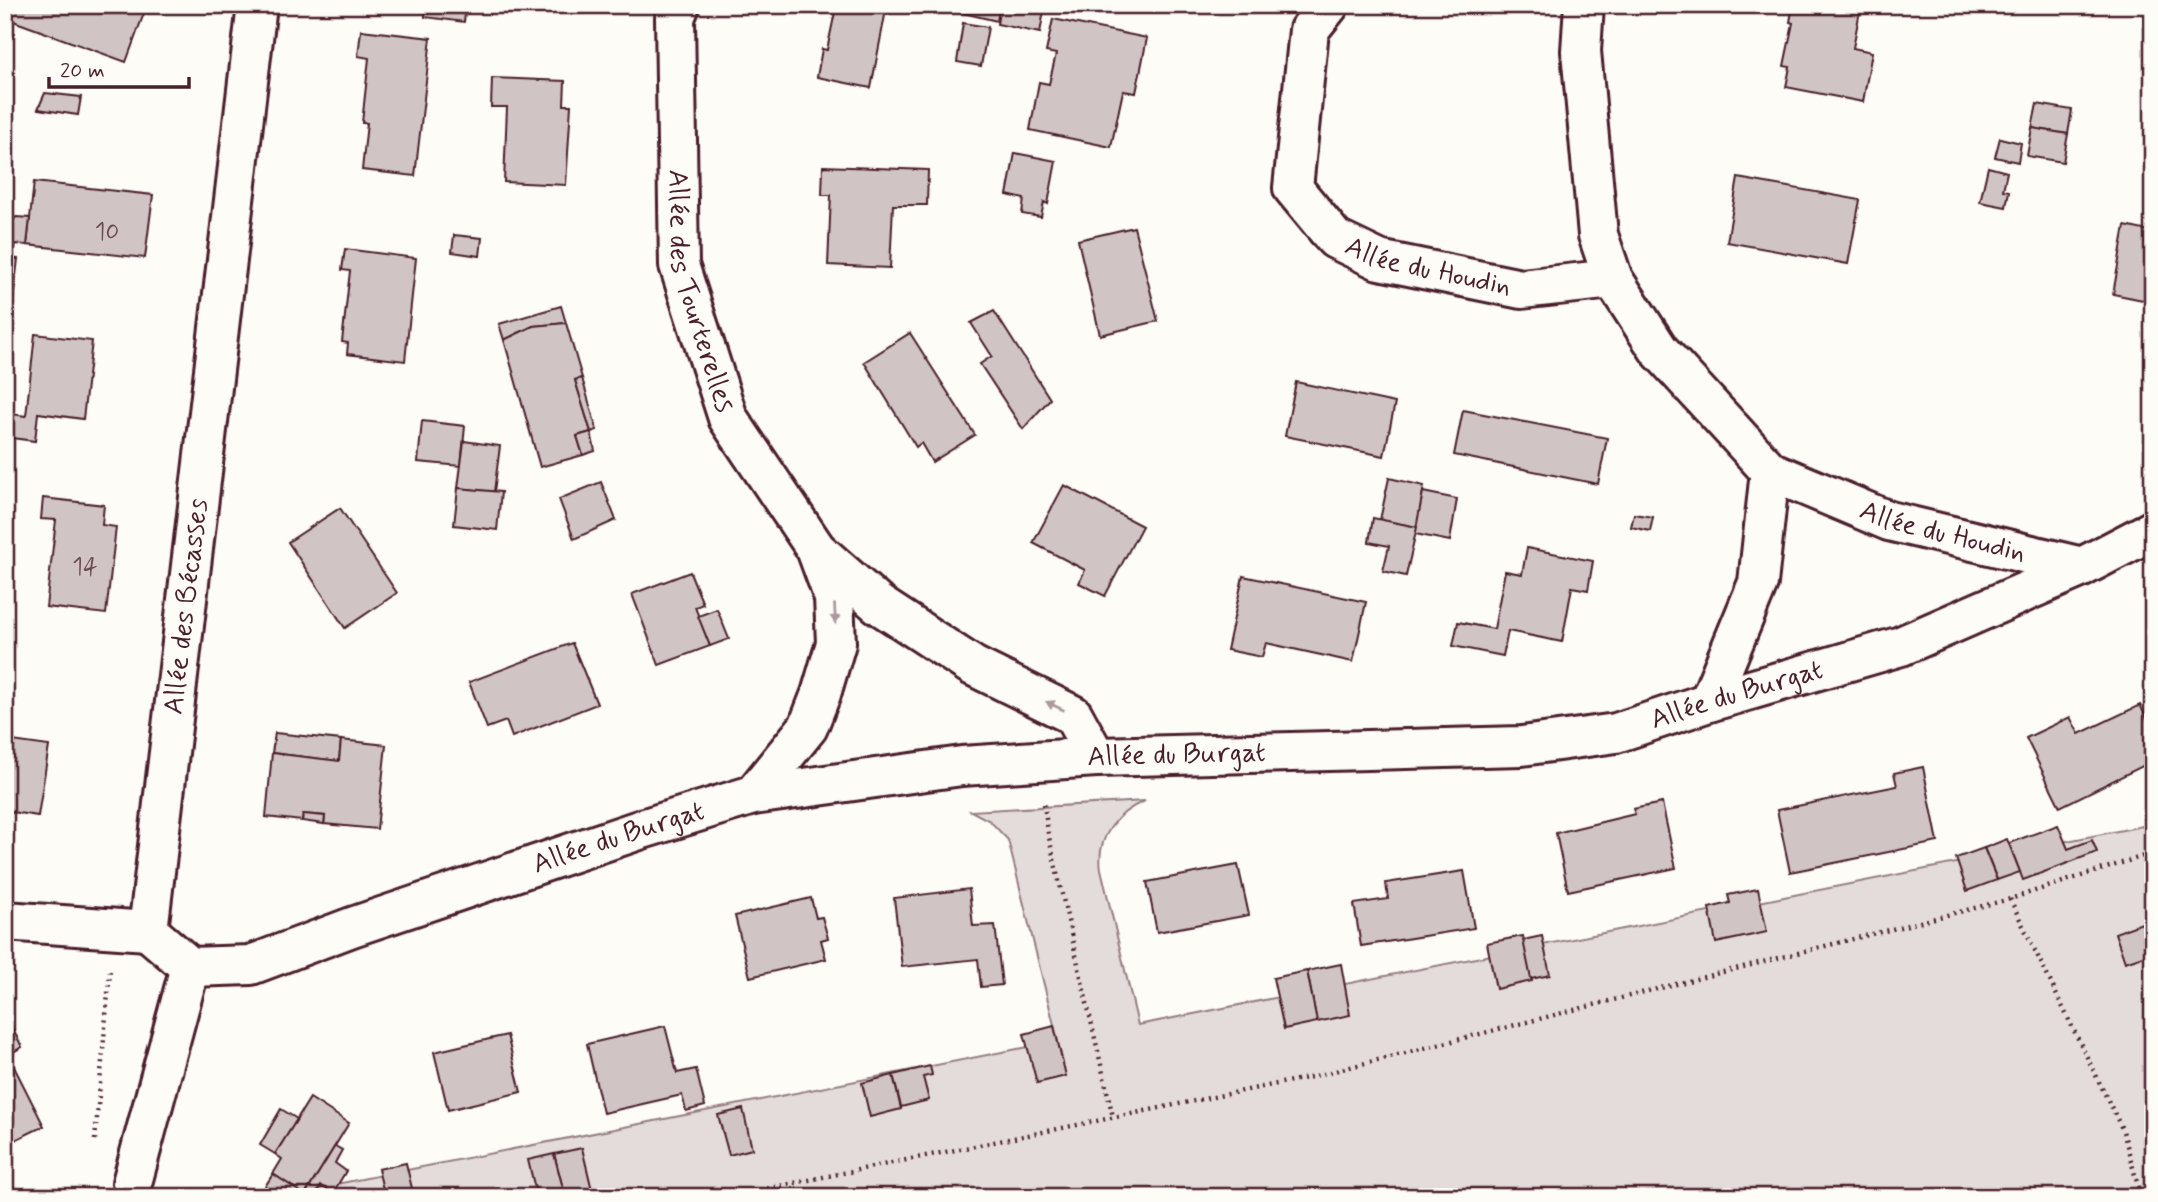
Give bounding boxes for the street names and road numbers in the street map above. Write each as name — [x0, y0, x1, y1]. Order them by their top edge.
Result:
street label: Allée des Tourterelles — [659, 169, 743, 417]
street label: Allée du Houdin — [1339, 228, 1514, 305]
street label: Allée du Houdin — [1854, 492, 2029, 571]
street label: Allée des Bécasses — [155, 497, 217, 716]
street label: Allée du Burgat — [1646, 651, 1827, 739]
street label: Allée du Burgat — [1087, 734, 1266, 776]
street label: Allée du Burgat — [528, 793, 709, 883]

